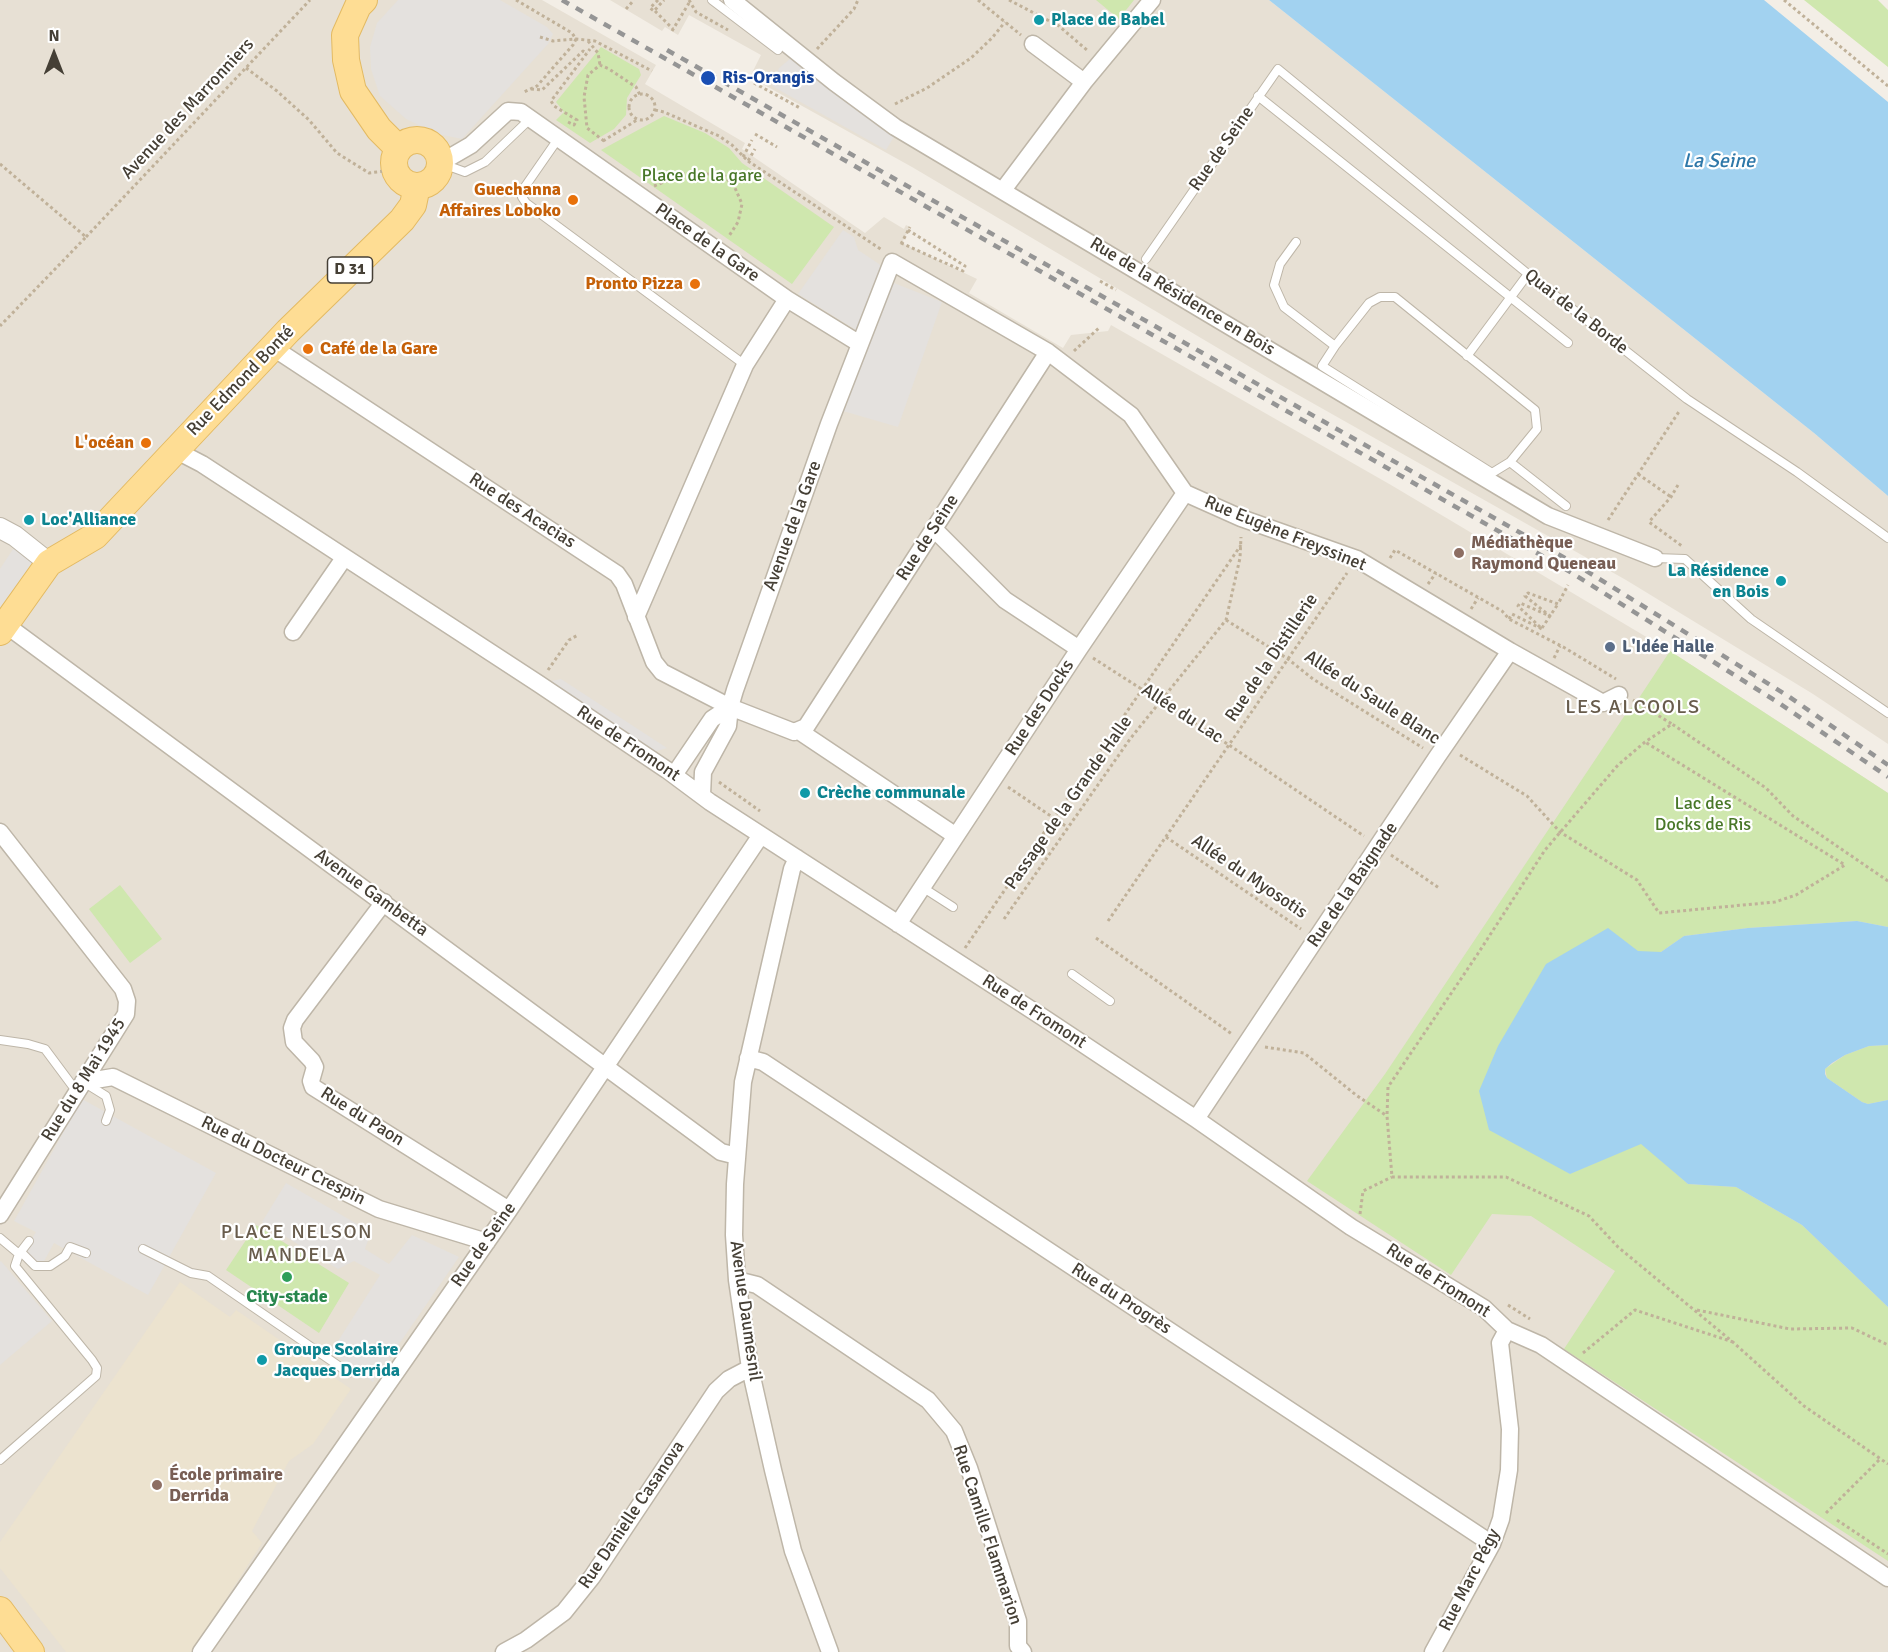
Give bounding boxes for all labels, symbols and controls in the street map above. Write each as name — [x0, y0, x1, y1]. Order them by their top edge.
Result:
place label: Place de Babel — [1051, 9, 1165, 31]
marker: Place de Babel — [1032, 13, 1046, 27]
north arrow — [24, 24, 84, 84]
text: N — [48, 26, 60, 46]
street label: Avenue des Marronniers — [117, 34, 259, 184]
place label: Ris-Orangis — [722, 67, 814, 89]
marker: Ris-Orangis — [699, 69, 717, 87]
street label: Rue de Seine — [1185, 102, 1259, 196]
water label: La Seine — [1683, 150, 1755, 174]
park label: Place de la gare — [642, 165, 762, 187]
place label: Guechanna Affaires Loboko — [439, 179, 561, 222]
marker: Guechanna Affaires Loboko — [566, 193, 580, 207]
street label: Place de la Gare — [650, 199, 764, 287]
street label: Rue de la Résidence en Bois — [1086, 233, 1278, 361]
road number: D 31 — [328, 257, 372, 283]
street label: Quai de la Borde — [1520, 265, 1632, 359]
place label: Pronto Pizza — [585, 273, 683, 295]
marker: Pronto Pizza — [688, 277, 702, 291]
street label: Rue Edmond Bonté — [183, 321, 299, 441]
place label: Café de la Gare — [320, 338, 438, 360]
marker: Café de la Gare — [301, 342, 315, 356]
place label: L'océan — [75, 432, 134, 454]
marker: L'océan — [139, 436, 153, 450]
street label: Avenue de la Gare — [759, 458, 827, 594]
street label: Rue des Acacias — [465, 469, 579, 553]
street label: Rue de Seine — [892, 491, 964, 585]
street label: Rue Eugène Freyssinet — [1201, 492, 1369, 576]
place label: Loc'Alliance — [41, 509, 136, 531]
marker: Loc'Alliance — [22, 513, 36, 527]
place label: Médiathèque Raymond Queneau — [1471, 532, 1616, 574]
marker: Médiathèque Raymond Queneau — [1452, 546, 1466, 560]
place label: La Résidence en Bois — [1667, 560, 1769, 602]
marker: La Résidence en Bois — [1774, 574, 1788, 588]
street label: Rue de la Distillerie — [1221, 590, 1323, 726]
place label: L'Idée Halle — [1622, 636, 1714, 658]
marker: L'Idée Halle — [1603, 640, 1617, 654]
street label: Allée du Saule Blanc — [1300, 646, 1444, 750]
street label: Rue des Docks — [1001, 656, 1079, 760]
street label: Allée du Lac — [1137, 680, 1227, 748]
district label: LES ALCOOLS — [1565, 696, 1701, 720]
street label: Rue de Fromont — [572, 701, 684, 787]
street label: Passage de la Grande Halle — [1001, 712, 1137, 894]
place label: Crèche communale — [817, 782, 965, 804]
marker: Crèche communale — [798, 786, 812, 800]
park label: Lac des Docks de Ris — [1655, 793, 1751, 836]
street label: Rue de la Baignade — [1303, 818, 1403, 952]
street label: Allée du Myosotis — [1187, 830, 1311, 924]
street label: Avenue Gambetta — [310, 844, 432, 942]
street label: Rue de Fromont — [978, 970, 1090, 1054]
street label: Rue du 8 Mai 1945 — [37, 1014, 131, 1146]
street label: Rue du Paon — [316, 1083, 408, 1151]
street label: Rue du Docteur Crespin — [197, 1112, 369, 1210]
street label: Rue de Seine — [447, 1198, 521, 1292]
district label: PLACE NELSON MANDELA — [221, 1221, 373, 1268]
street label: Avenue Daumesnil — [724, 1239, 766, 1383]
street label: Rue de Fromont — [1382, 1239, 1494, 1323]
street label: Rue du Progrès — [1067, 1259, 1175, 1339]
marker: City-stade — [280, 1270, 294, 1284]
place label: City-stade — [246, 1286, 328, 1308]
place label: Groupe Scolaire Jacques Derrida — [274, 1339, 400, 1382]
marker: Groupe Scolaire Jacques Derrida — [255, 1353, 269, 1367]
street label: Rue Danielle Casanova — [574, 1437, 690, 1593]
street label: Rue Camille Flammarion — [948, 1442, 1026, 1628]
place label: École primaire Derrida — [169, 1464, 283, 1506]
marker: École primaire Derrida — [150, 1478, 164, 1492]
street label: Rue Marc Pégy — [1435, 1525, 1505, 1635]

